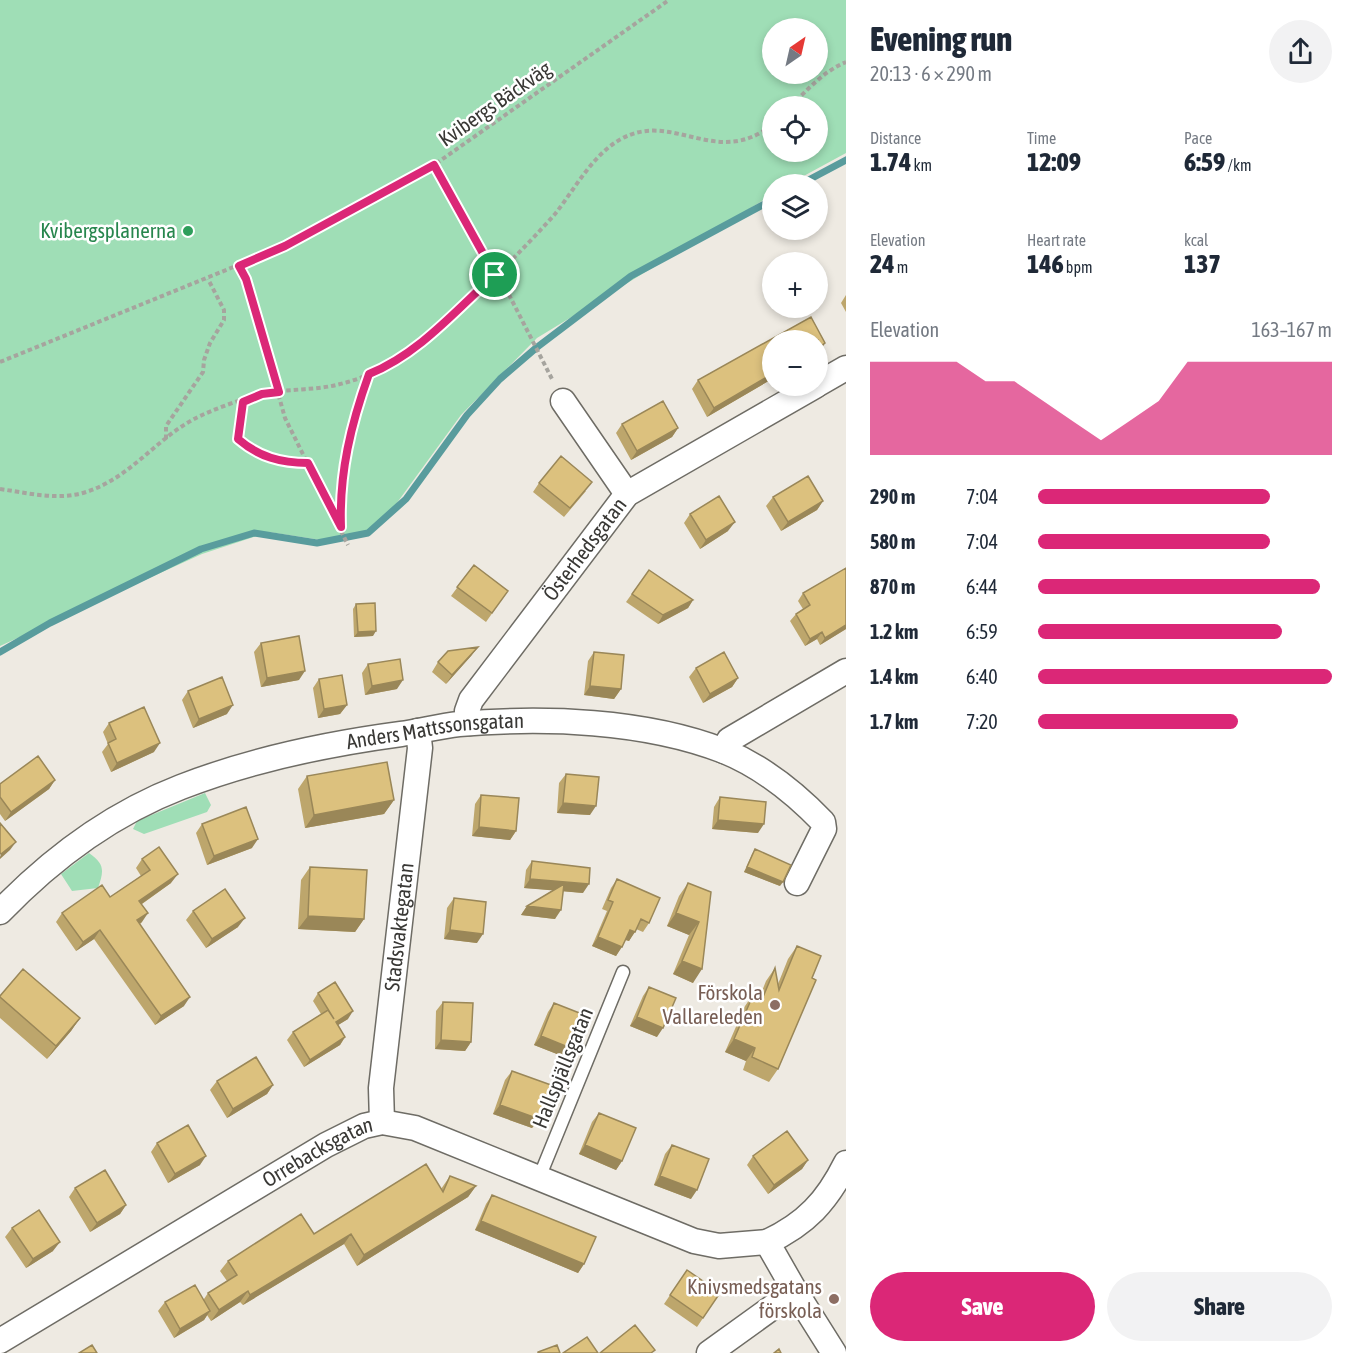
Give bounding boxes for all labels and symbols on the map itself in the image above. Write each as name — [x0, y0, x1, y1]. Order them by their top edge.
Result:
north arrow — [762, 18, 828, 84]
street label: Kvibergs Bäckväg — [434, 56, 555, 151]
place label: Kvibergsplanerna — [40, 218, 176, 242]
marker: Kvibergsplanerna — [181, 224, 195, 238]
pin — [469, 249, 520, 300]
street label: Österhedsgatan — [538, 493, 631, 605]
street label: Anders Mattssonsgatan — [344, 708, 524, 753]
street label: Stadsvaktegatan — [379, 861, 418, 993]
place label: Förskola Vallareleden — [662, 980, 763, 1028]
marker: Förskola Vallareleden — [768, 998, 782, 1012]
street label: Hallspjällsgatan — [527, 1004, 597, 1131]
street label: Orrebacksgatan — [258, 1111, 375, 1191]
place label: Knivsmedsgatans förskola — [687, 1274, 822, 1322]
marker: Knivsmedsgatans förskola — [827, 1292, 841, 1306]

